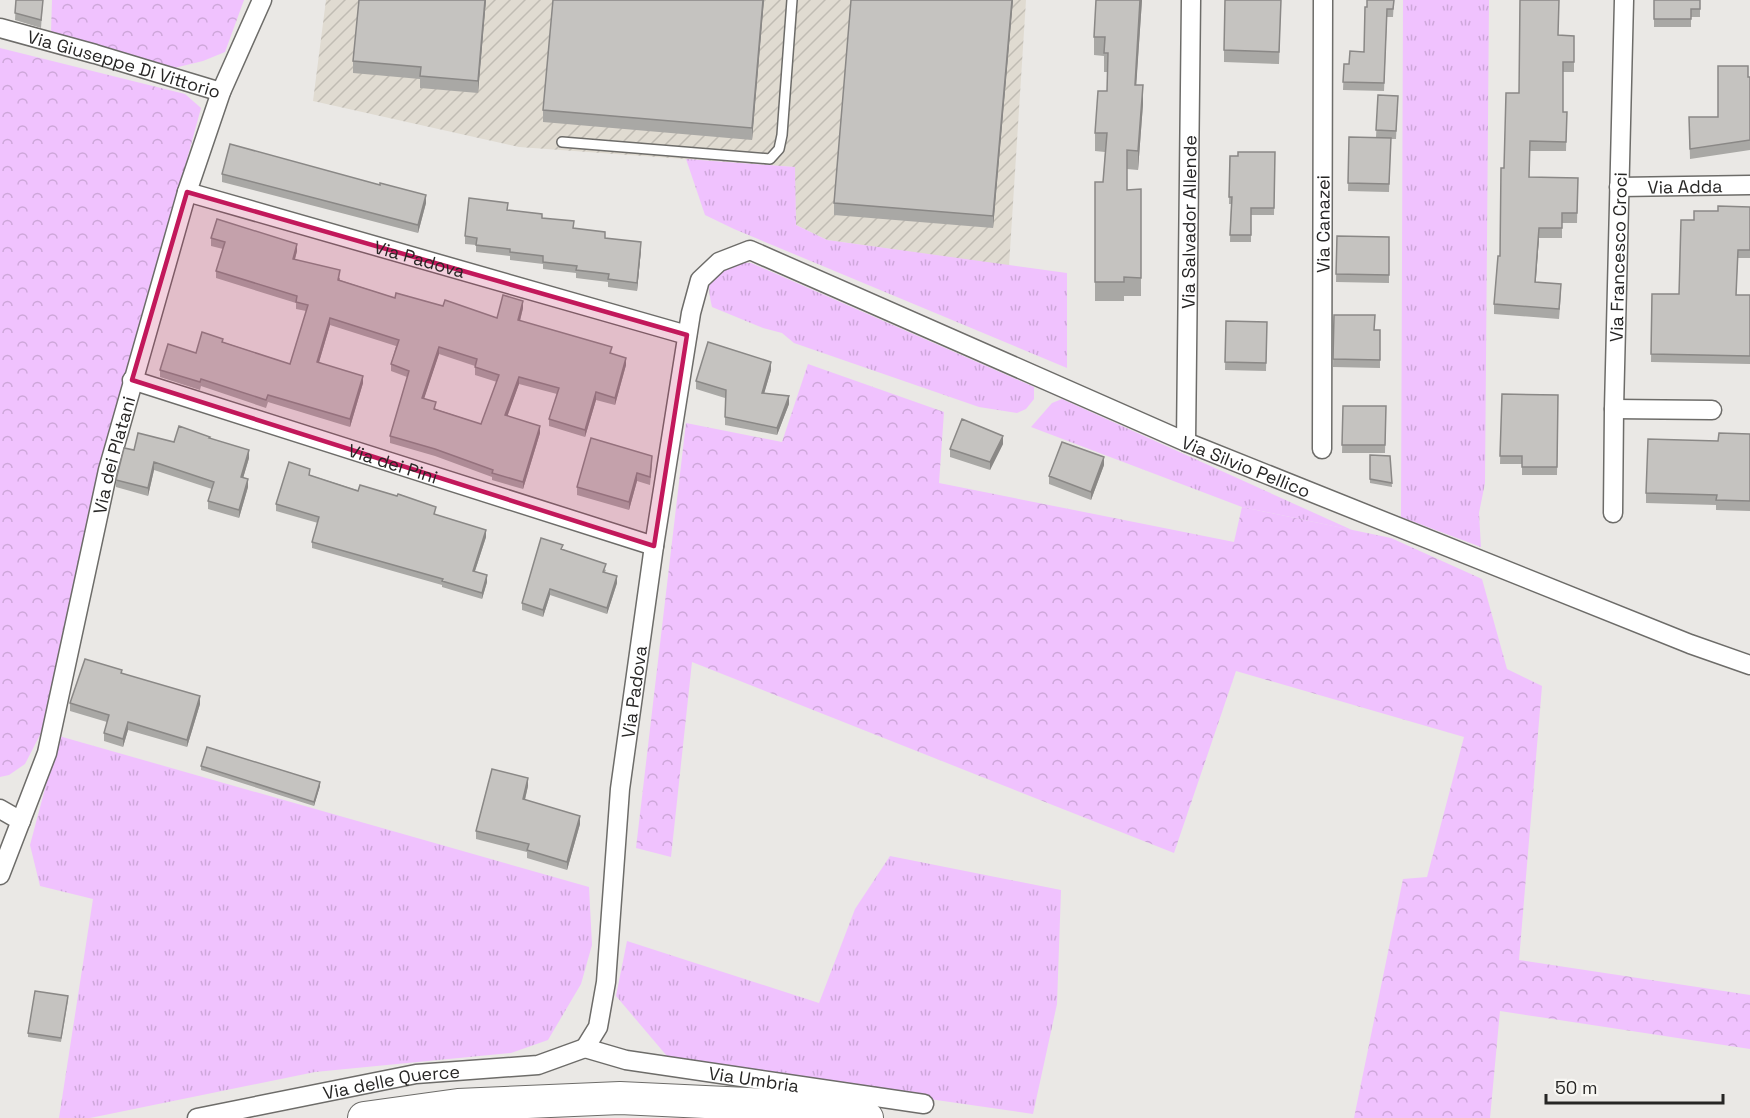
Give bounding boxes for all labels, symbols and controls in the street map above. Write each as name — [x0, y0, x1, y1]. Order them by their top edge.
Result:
street label: Via Giuseppe Di Vittorio — [25, 25, 223, 103]
street label: Via Salvador Allende — [1176, 135, 1201, 309]
street label: Via Francesco Croci — [1604, 172, 1631, 342]
street label: Via Adda — [1647, 174, 1723, 198]
street label: Via Canazei — [1311, 175, 1334, 273]
street label: Via Padova — [372, 235, 468, 282]
street label: Via dei Platani — [87, 394, 140, 516]
street label: Via Silvio Pellico — [1178, 430, 1314, 502]
street label: Via dei Pini — [346, 438, 441, 488]
street label: Via Padova — [616, 644, 651, 740]
street label: Via delle Querce — [321, 1059, 461, 1104]
street label: Via Umbria — [707, 1061, 801, 1097]
scale bar — [1546, 1067, 1723, 1105]
text: 50 m — [1555, 1076, 1597, 1099]

